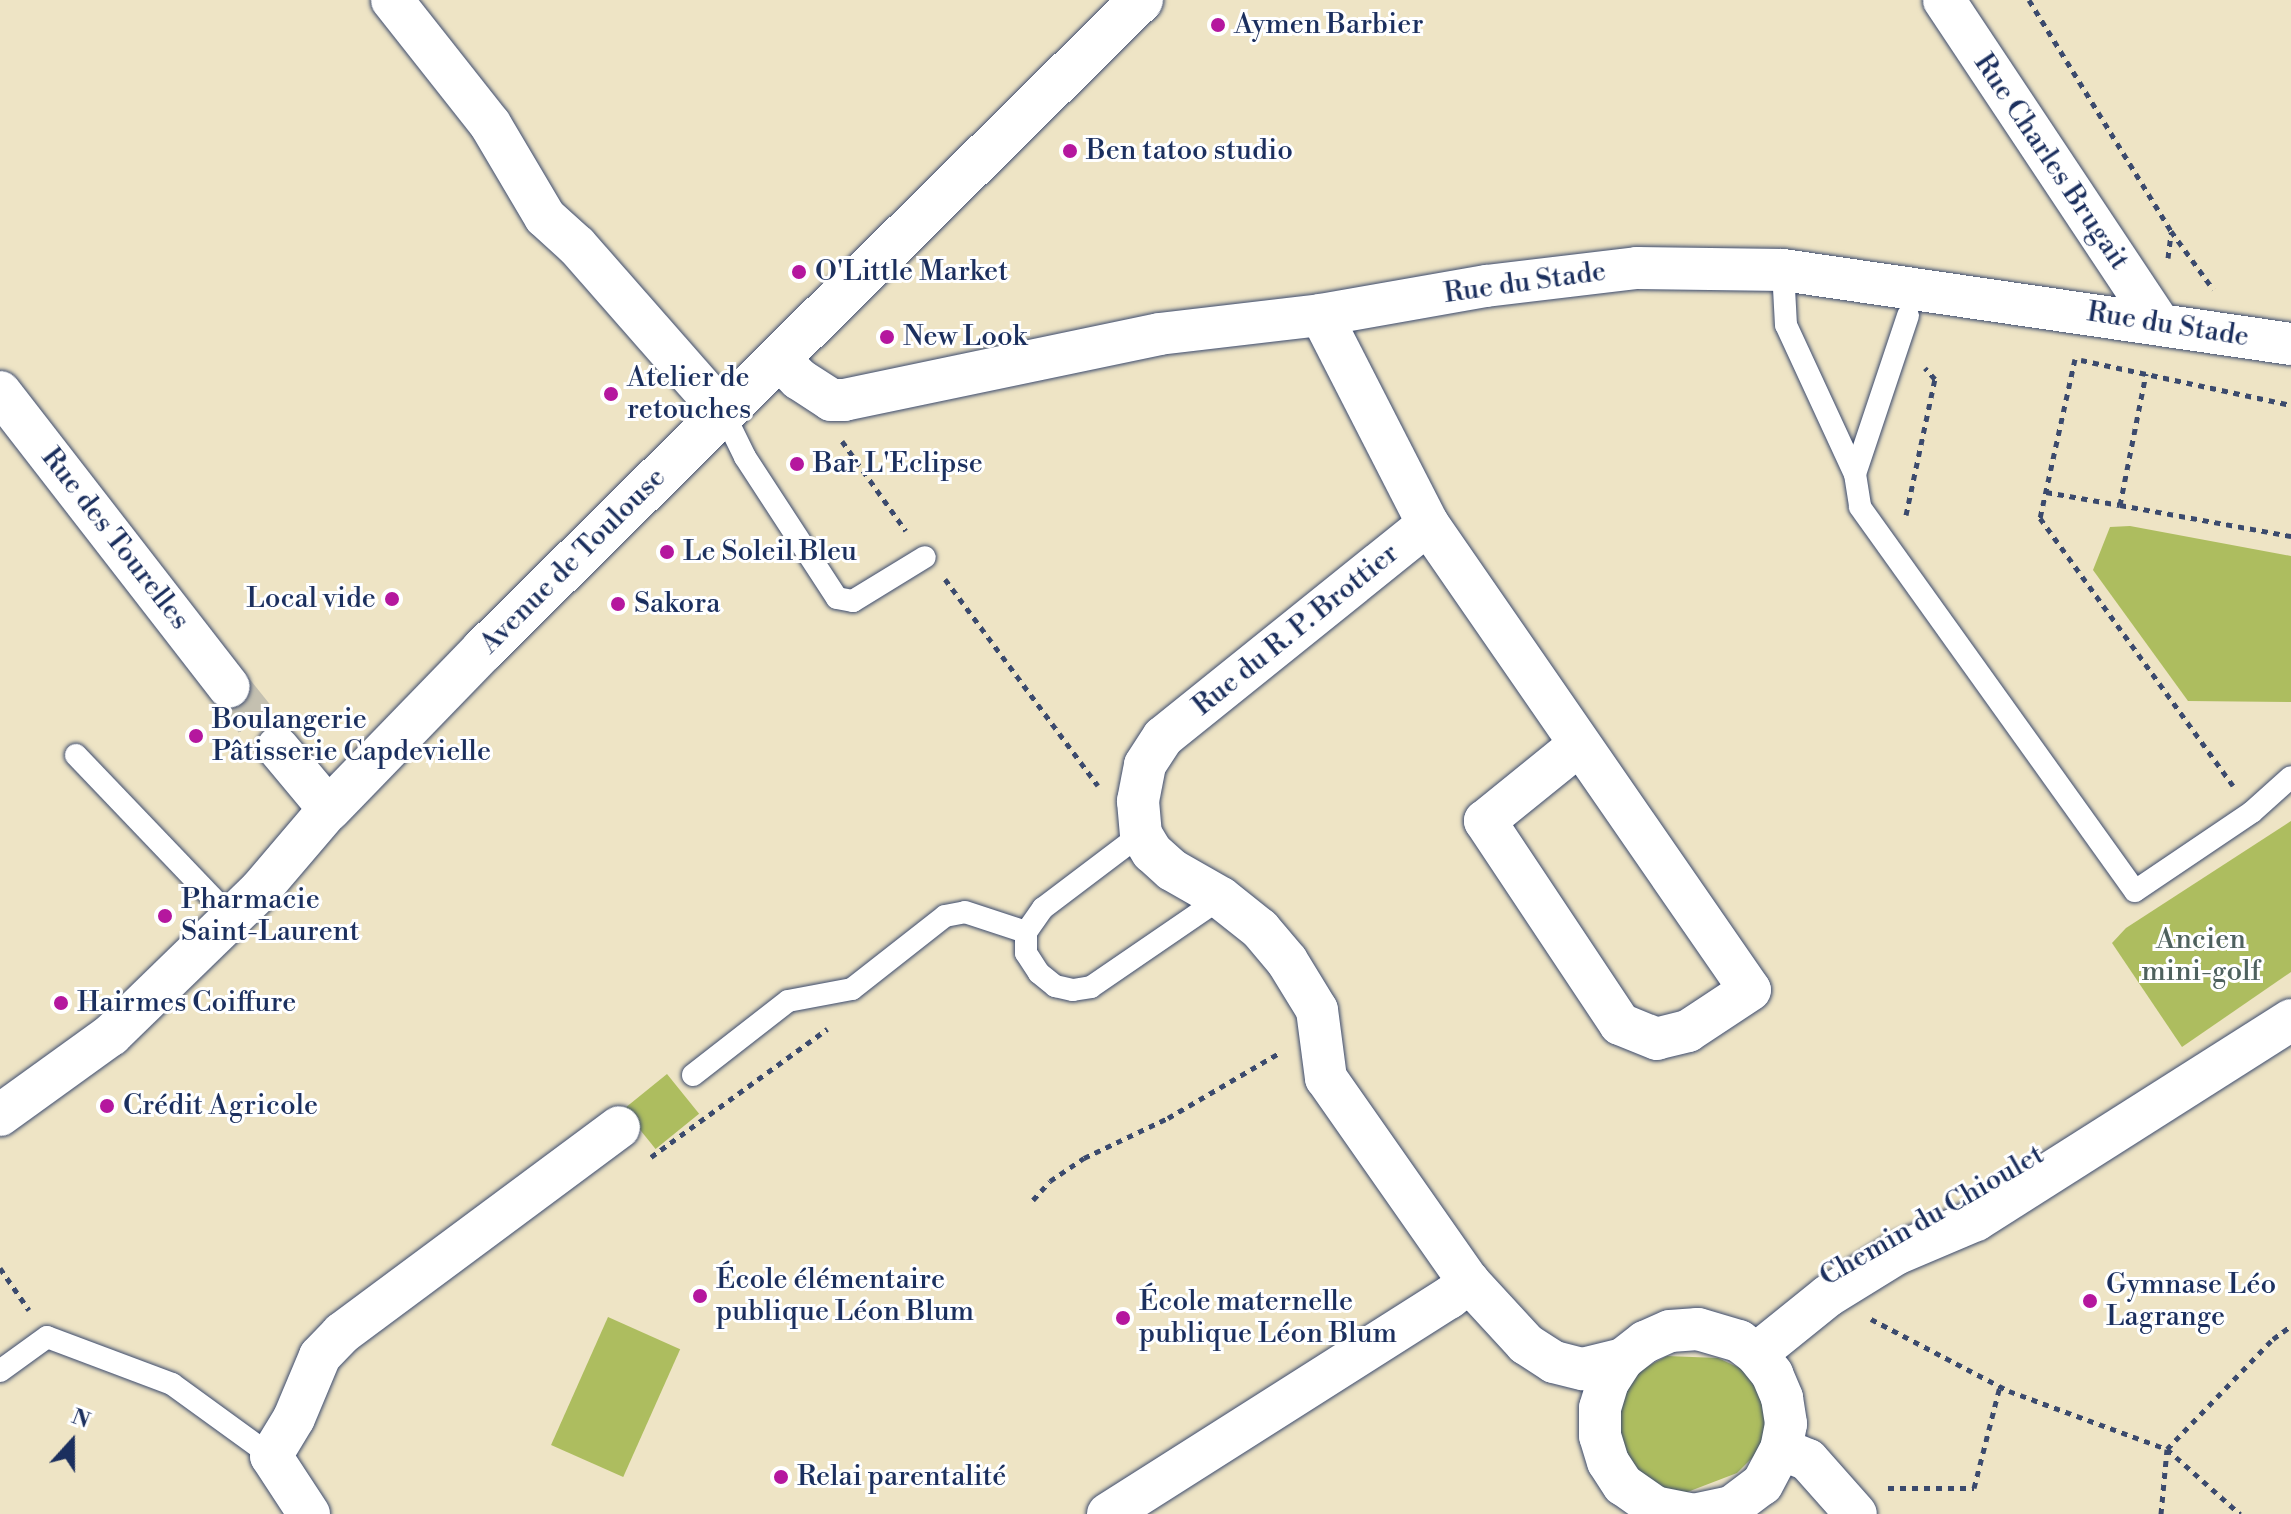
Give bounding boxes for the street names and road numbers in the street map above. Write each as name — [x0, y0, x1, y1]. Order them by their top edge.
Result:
street label: Rue Charles Brugait — [1966, 48, 2136, 276]
street label: Rue du Stade — [1442, 255, 1608, 311]
street label: Rue du Stade — [2085, 296, 2251, 354]
street label: Rue des Tourelles — [34, 442, 196, 636]
street label: Avenue de Toulouse — [473, 461, 673, 661]
street label: Rue du R. P. Brottier — [1186, 537, 1406, 723]
street label: Chemin du Chioulet — [1814, 1138, 2050, 1294]

